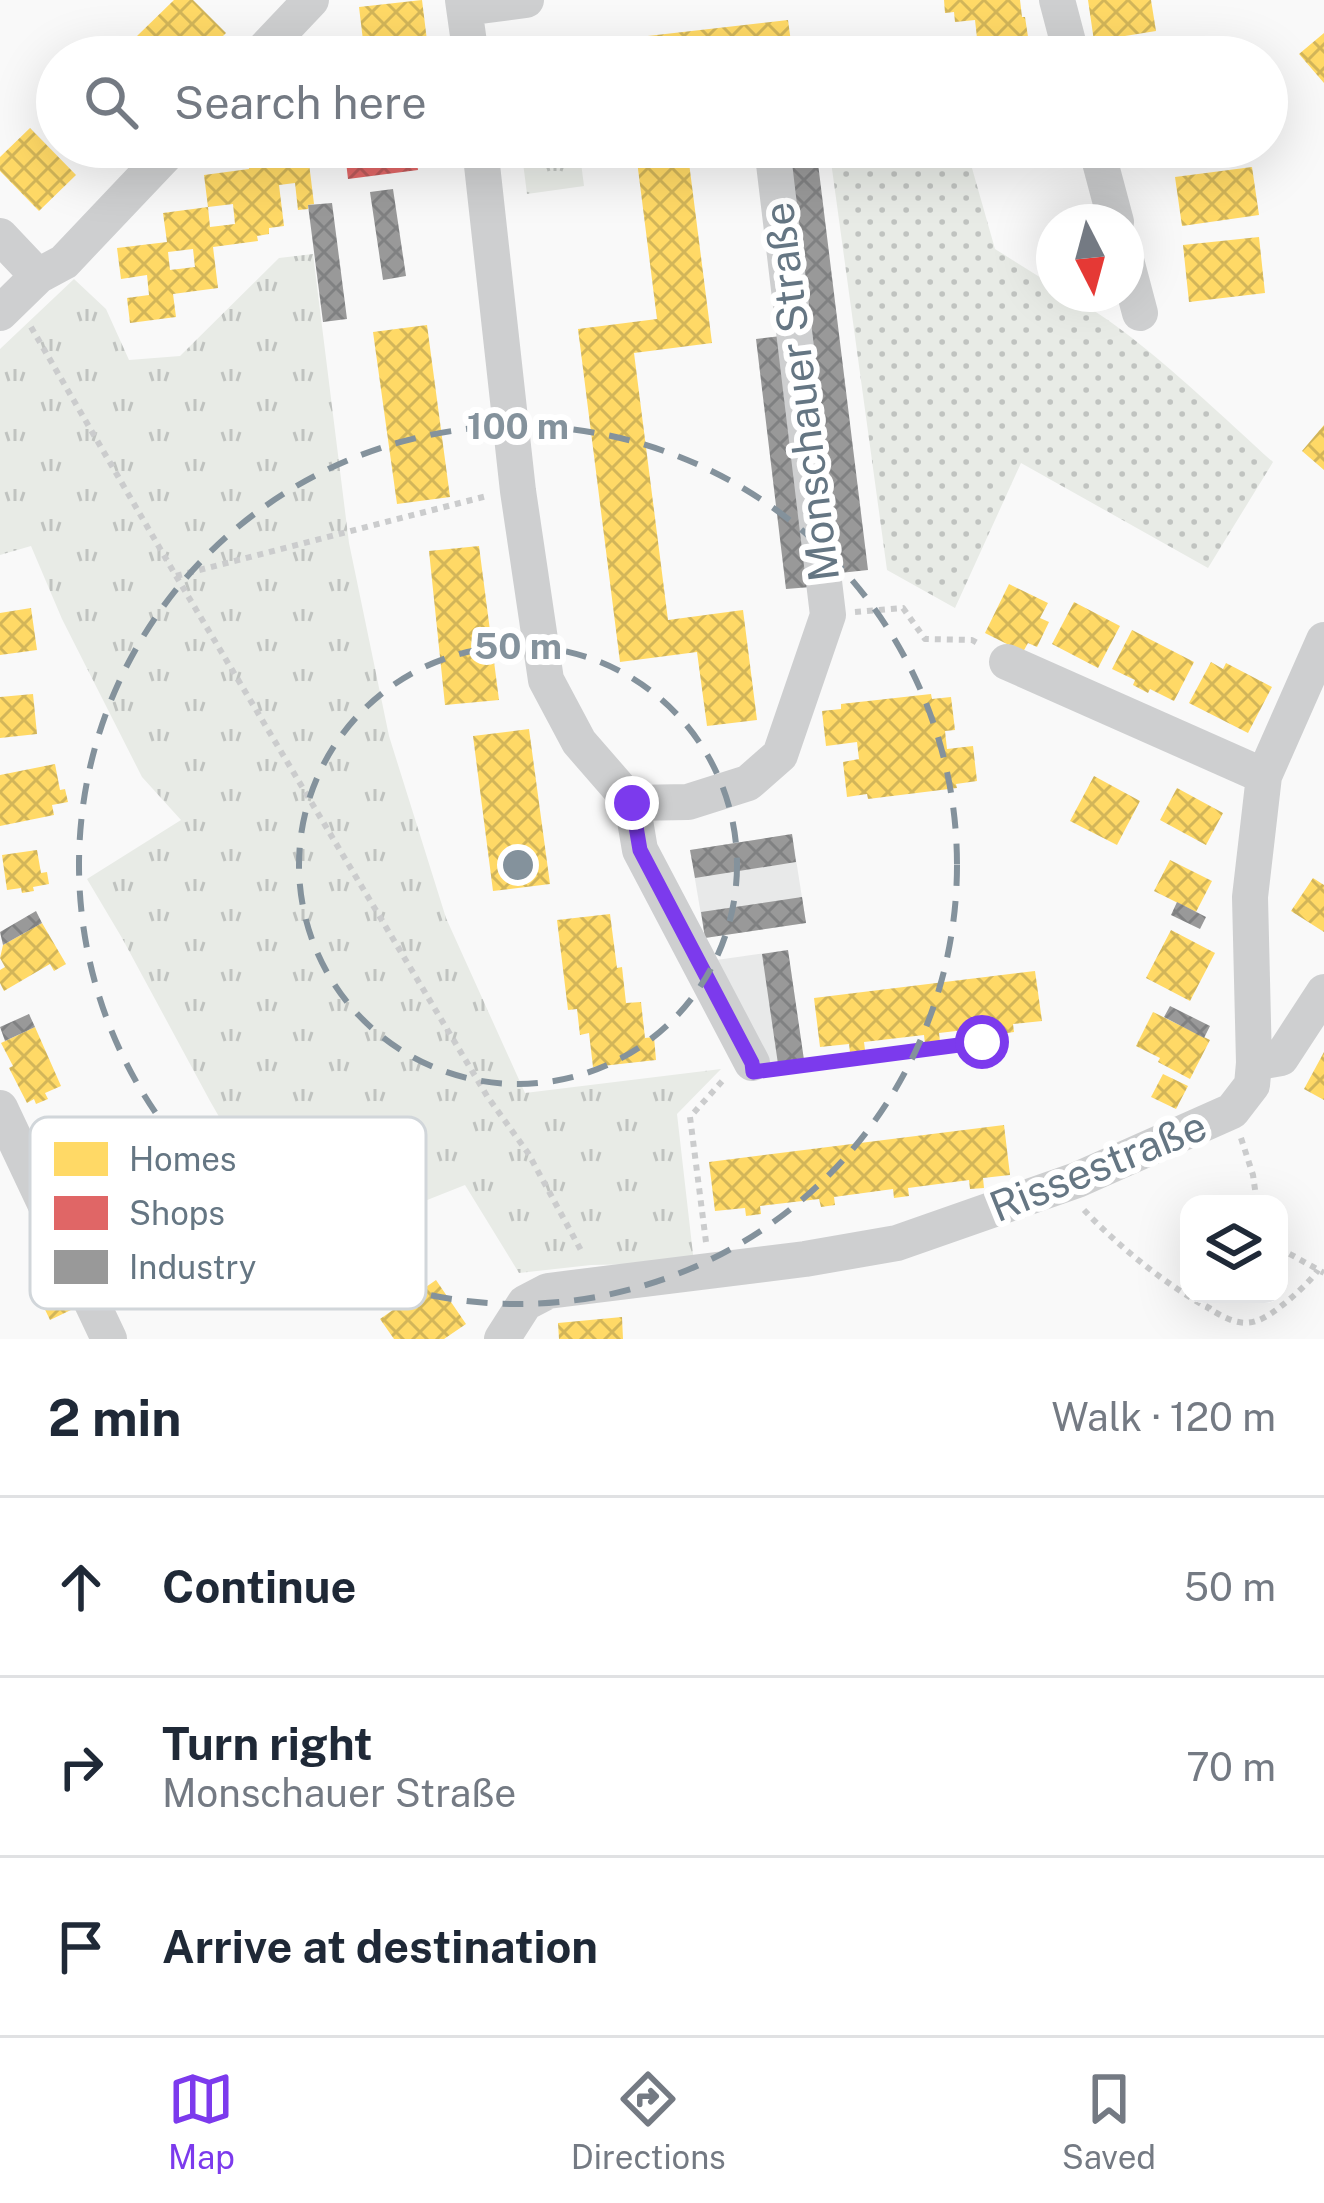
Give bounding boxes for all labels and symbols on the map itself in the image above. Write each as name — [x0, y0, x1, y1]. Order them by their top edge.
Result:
street label: Monschauer Straße — [753, 200, 848, 584]
north arrow — [1036, 204, 1144, 312]
text: 100 m — [467, 405, 569, 447]
text: 50 m — [474, 625, 562, 667]
route end — [605, 776, 659, 830]
centre of rings — [497, 844, 539, 886]
route start — [955, 1015, 1009, 1069]
street label: Rissestraße — [982, 1100, 1213, 1231]
legend — [30, 1117, 426, 1309]
text: Homes — [129, 1140, 237, 1178]
text: Shops — [129, 1194, 225, 1232]
text: Industry — [129, 1248, 256, 1286]

